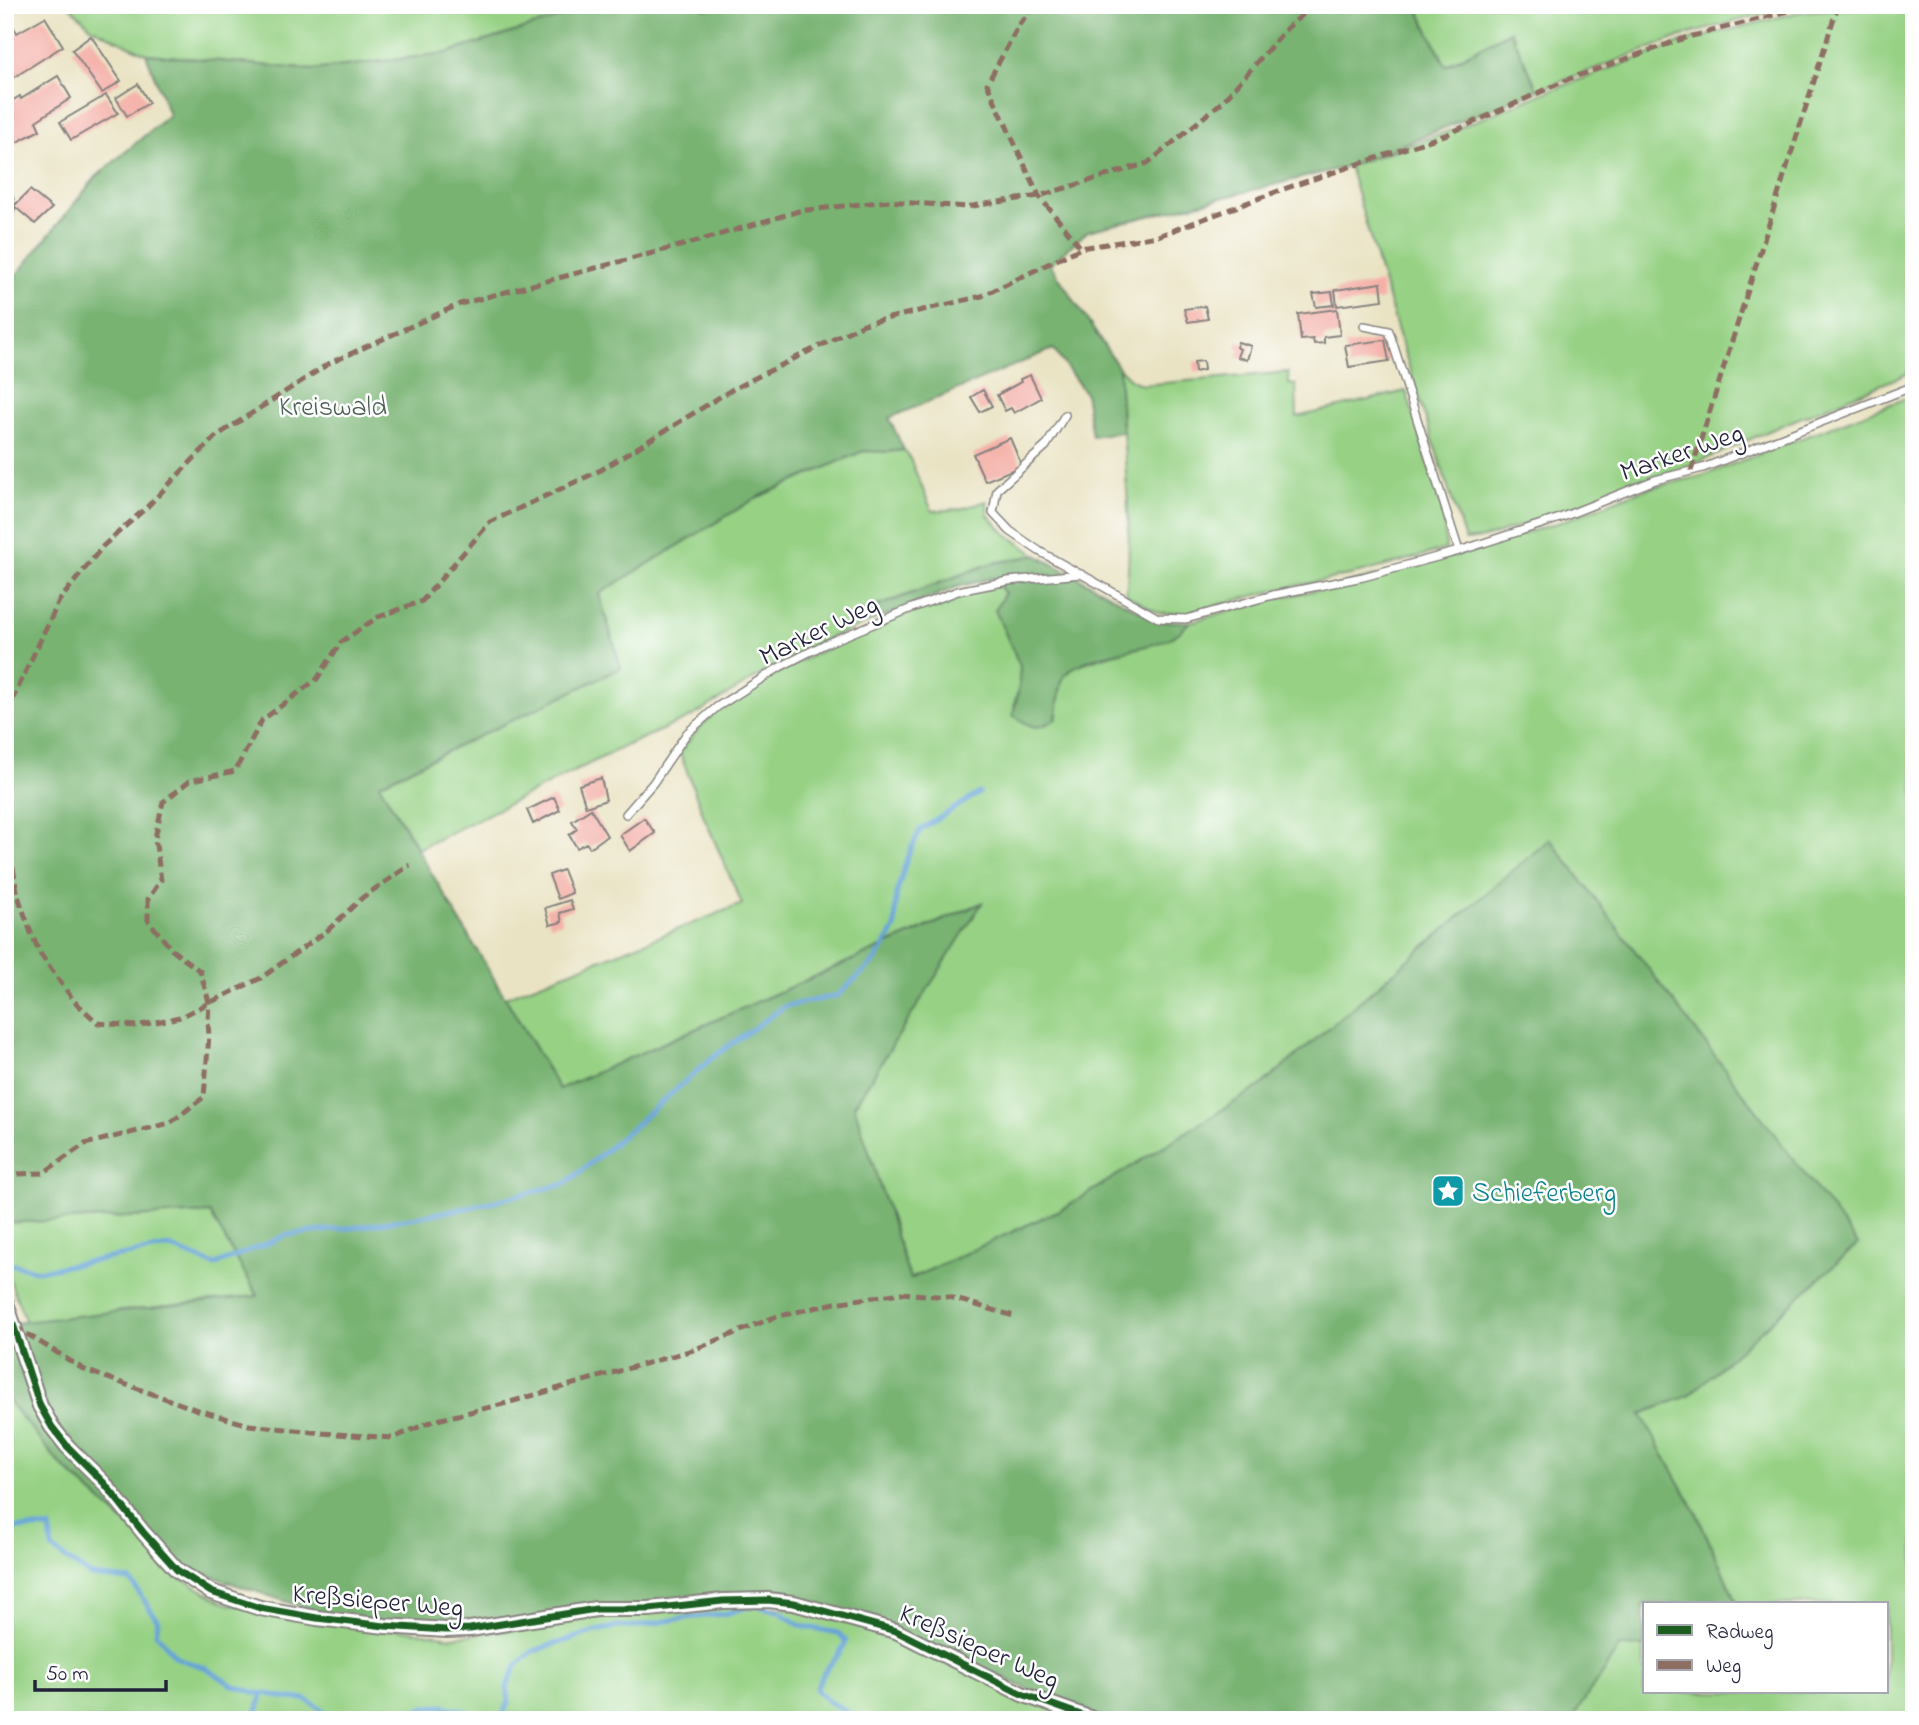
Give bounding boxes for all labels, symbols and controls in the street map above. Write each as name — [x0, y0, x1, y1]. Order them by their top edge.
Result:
park label: Kreiswald — [279, 388, 387, 429]
street label: Marker Weg — [1615, 414, 1749, 495]
street label: Marker Weg — [753, 586, 886, 679]
place icon: Schieferberg — [1429, 1172, 1467, 1210]
place label: Schieferberg — [1472, 1174, 1616, 1215]
street label: Kreßsieper Weg — [290, 1575, 465, 1630]
street label: Kreßsieper Weg — [892, 1595, 1065, 1702]
legend — [1643, 1602, 1888, 1694]
text: Radweg — [1706, 1618, 1773, 1650]
scale bar — [35, 1648, 166, 1692]
text: Weg — [1706, 1652, 1741, 1684]
text: 50 m — [46, 1660, 89, 1690]

